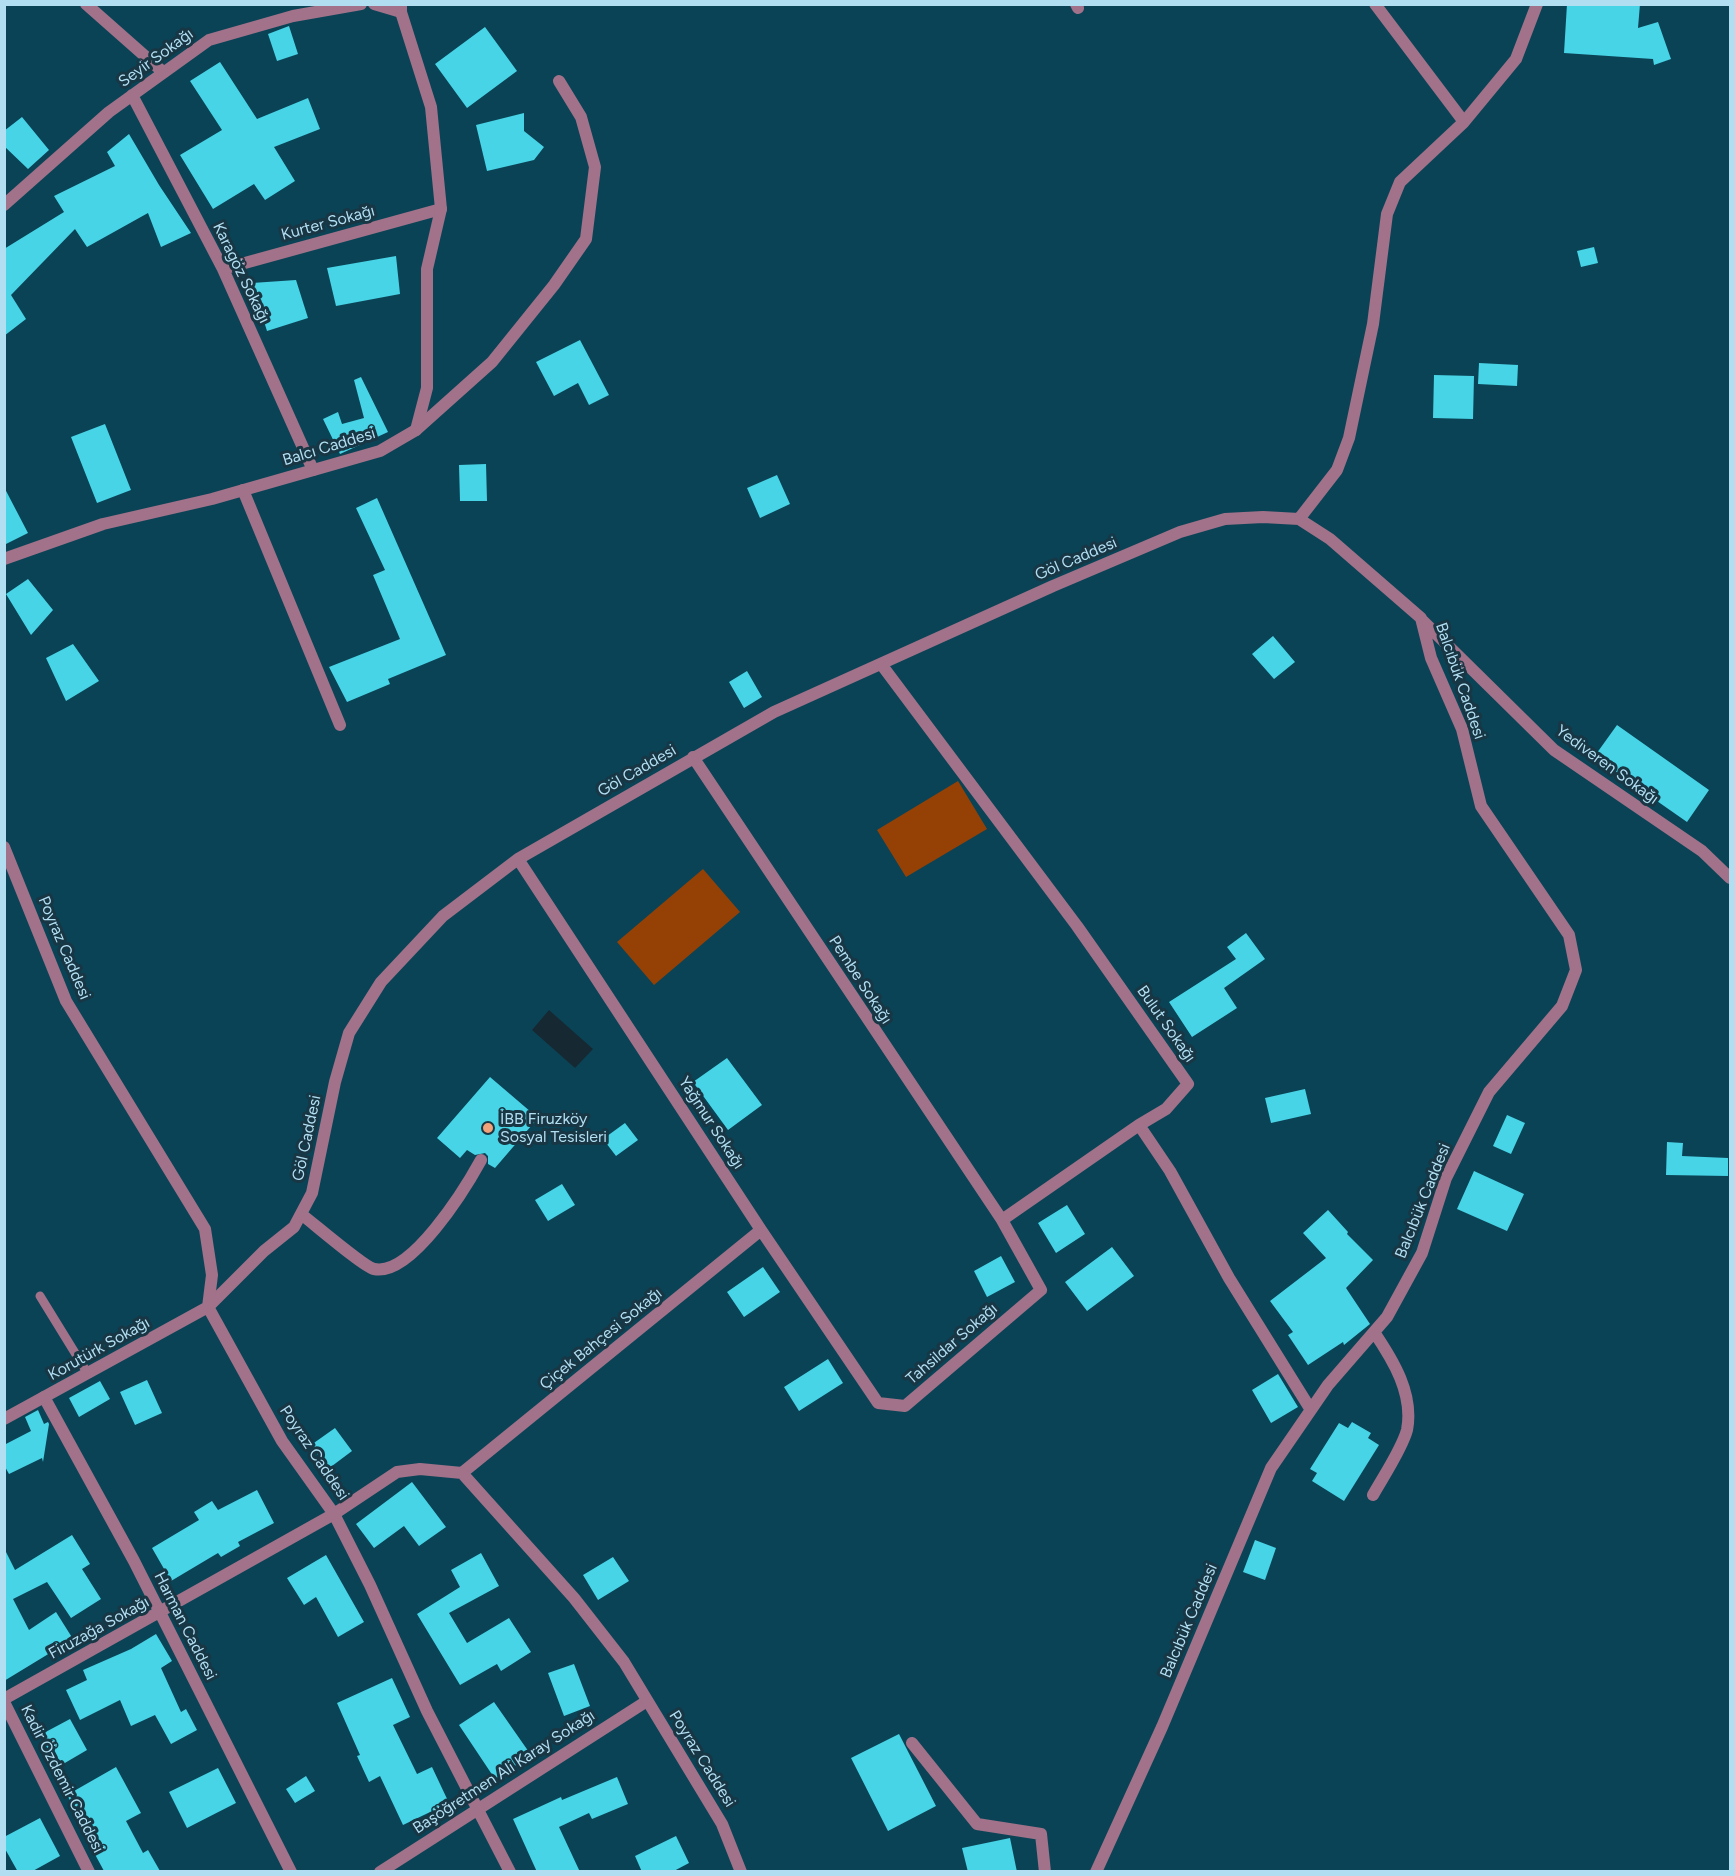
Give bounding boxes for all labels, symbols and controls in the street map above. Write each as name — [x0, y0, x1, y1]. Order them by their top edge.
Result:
street label: Seyir Sokağı — [115, 24, 197, 92]
street label: Kurter Sokağı — [279, 201, 377, 245]
street label: Karagöz Sokağı — [208, 219, 274, 327]
street label: Balcı Caddesi — [280, 424, 378, 470]
street label: Göl Caddesi — [1032, 533, 1120, 585]
street label: Balcıbük Caddesi — [1431, 620, 1489, 742]
street label: Yediveren Sokağı — [1552, 721, 1662, 809]
street label: Göl Caddesi — [594, 741, 680, 801]
street label: Poyraz Caddesi — [34, 893, 94, 1003]
street label: Pembe Sokağı — [824, 932, 896, 1028]
street label: Bulut Sokağı — [1133, 982, 1199, 1066]
street label: Yağmur Sokağı — [674, 1073, 748, 1173]
street label: Göl Caddesi — [289, 1093, 325, 1183]
place label: İBB Firuzköy Sosyal Tesisleri — [500, 1109, 607, 1147]
marker: İBB Firuzköy Sosyal Tesisleri — [481, 1121, 495, 1135]
street label: Balcıbük Caddesi — [1391, 1141, 1455, 1261]
street label: Çiçek Bahçesi Sokağı — [536, 1284, 666, 1394]
street label: Tahsildar Sokağı — [903, 1299, 1001, 1389]
street label: Korutürk Sokağı — [45, 1313, 153, 1385]
street label: Poyraz Caddesi — [275, 1402, 353, 1504]
street label: Balcıbük Caddesi — [1156, 1561, 1222, 1681]
street label: Harman Caddesi — [150, 1569, 220, 1683]
street label: Firuzağa Sokağı — [45, 1592, 153, 1664]
street label: Kadir Özdemir Caddesi — [16, 1702, 108, 1856]
street label: Başöğretmen Ali Karay Sokağı — [409, 1706, 599, 1838]
street label: Poyraz Caddesi — [665, 1707, 739, 1811]

